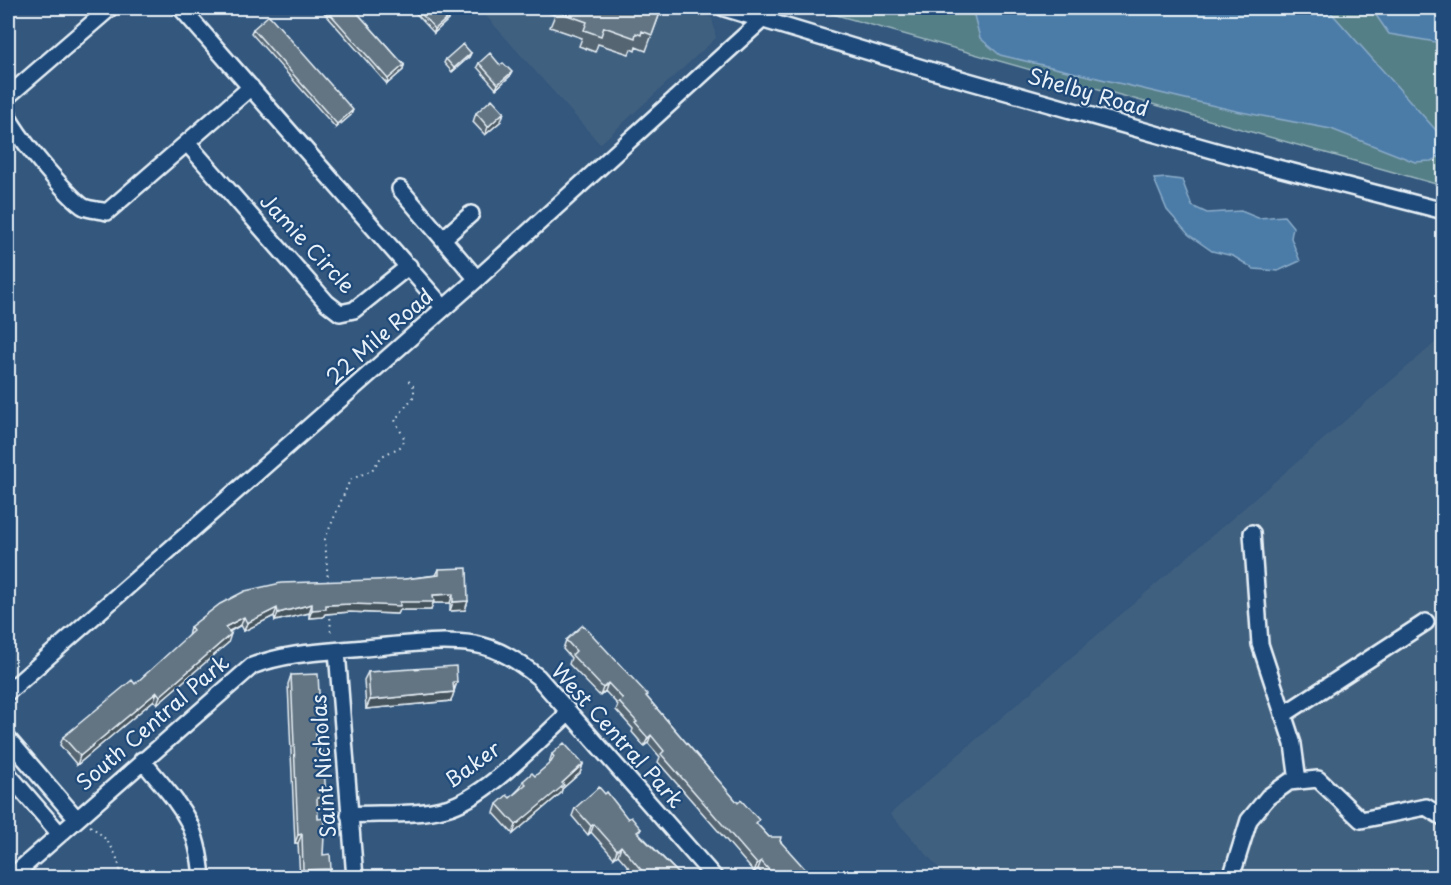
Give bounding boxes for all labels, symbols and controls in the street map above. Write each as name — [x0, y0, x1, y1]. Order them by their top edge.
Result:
street label: Shelby Road — [1024, 59, 1153, 124]
street label: Jamie Circle — [253, 185, 363, 300]
street label: 22 Mile Road — [318, 280, 439, 391]
street label: South Central Park — [68, 646, 235, 797]
street label: West Central Park — [544, 655, 693, 814]
street label: Saint Nicholas — [301, 693, 343, 839]
street label: Baker — [437, 732, 507, 795]

